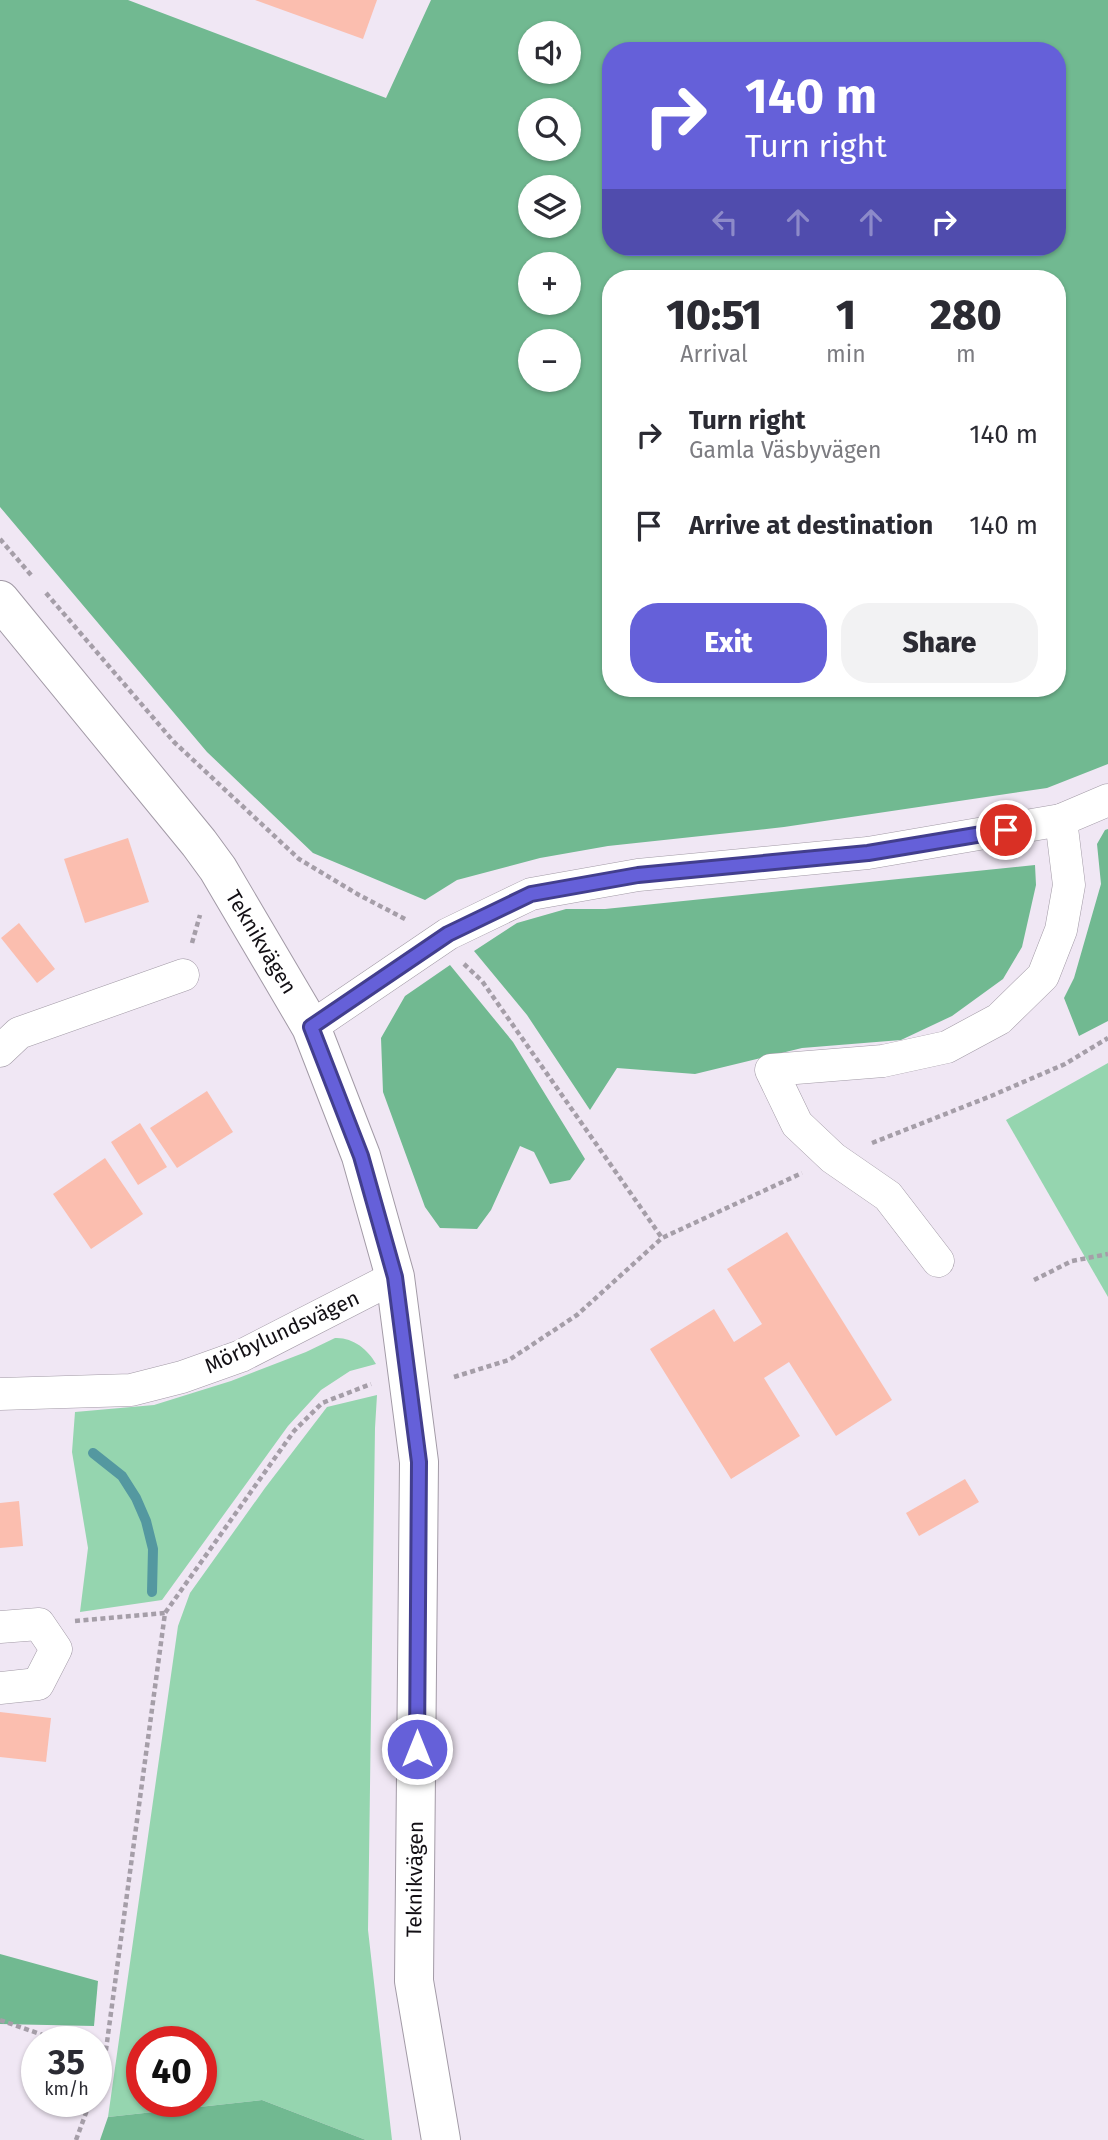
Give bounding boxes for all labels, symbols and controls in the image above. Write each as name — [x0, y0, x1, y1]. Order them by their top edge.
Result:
map controls — [518, 21, 581, 392]
button: sound — [518, 21, 581, 84]
text: 140 m — [745, 67, 877, 126]
icon: right — [630, 70, 721, 161]
button: search — [518, 98, 581, 161]
text: Turn right — [745, 127, 887, 165]
button: layers — [518, 175, 581, 238]
icon: left — [706, 203, 744, 241]
icon: ahead — [779, 203, 817, 241]
icon: ahead — [852, 203, 890, 241]
icon: right — [925, 203, 963, 241]
button: + — [518, 252, 581, 315]
text: 10:51 — [666, 290, 762, 340]
text: 1 — [836, 290, 856, 340]
text: 280 — [930, 290, 1002, 340]
button: − — [518, 329, 581, 392]
text: Arrival — [680, 340, 748, 368]
text: min — [826, 340, 866, 368]
text: m — [956, 340, 976, 368]
text: Turn right — [689, 405, 806, 436]
icon: right — [630, 416, 668, 454]
text: 140 m — [969, 419, 1038, 450]
text: Gamla Väsbyvägen — [689, 436, 882, 464]
icon: arrive — [630, 507, 668, 545]
text: Arrive at destination — [689, 510, 933, 541]
text: 140 m — [969, 510, 1038, 541]
button: Exit — [630, 603, 827, 683]
button: Share — [841, 603, 1038, 683]
pin — [976, 800, 1036, 860]
icon: arrive — [987, 811, 1025, 849]
street label: Teknikvägen — [220, 885, 302, 999]
street label: Mörbylundsvägen — [201, 1285, 363, 1379]
position arrow — [380, 1712, 454, 1786]
street label: Teknikvägen — [401, 1821, 429, 1937]
speed limit sign: 40 — [126, 2026, 217, 2117]
text: 35 — [48, 2041, 85, 2083]
text: km/h — [44, 2078, 89, 2100]

